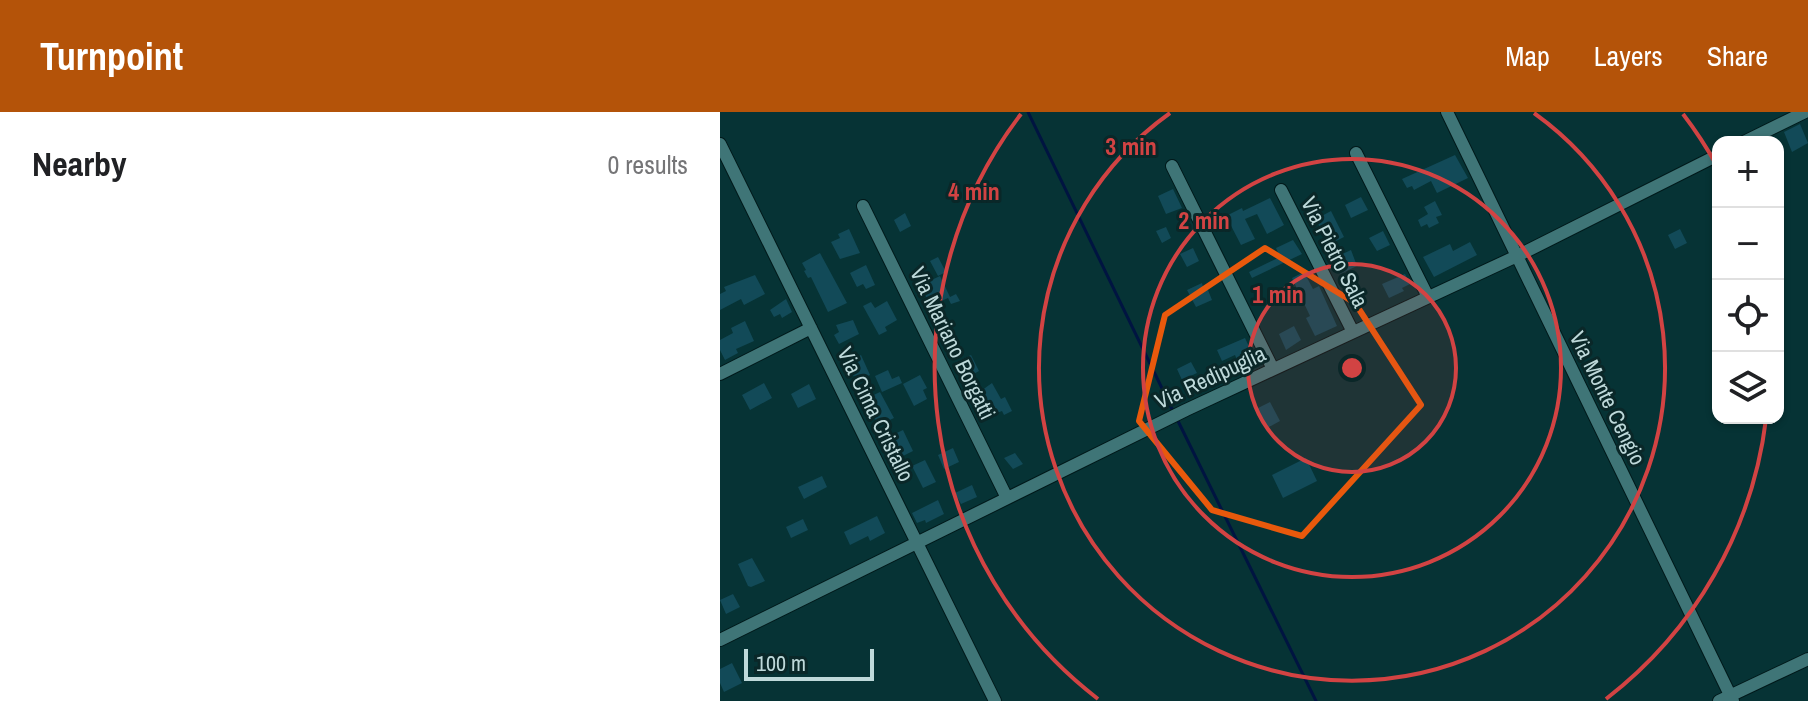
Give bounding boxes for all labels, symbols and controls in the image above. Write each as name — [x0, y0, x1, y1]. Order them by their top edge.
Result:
text: Turnpoint — [40, 31, 183, 82]
text: Map — [1505, 37, 1550, 75]
text: Layers — [1594, 37, 1663, 75]
text: Share — [1707, 37, 1768, 75]
text: 3 min — [1105, 130, 1157, 162]
map controls — [1712, 136, 1784, 424]
button: + — [1712, 136, 1784, 208]
text: Nearby — [32, 141, 127, 187]
text: 0 results — [607, 147, 688, 182]
text: 4 min — [948, 175, 1000, 207]
street label: Via Pietro Sala — [1294, 191, 1376, 313]
text: 2 min — [1178, 204, 1230, 236]
button: − — [1712, 208, 1784, 280]
street label: Via Mariano Borgatti — [903, 262, 1003, 424]
text: 1 min — [1252, 278, 1304, 310]
button: locate — [1712, 280, 1784, 352]
street label: Via Monte Cengio — [1563, 326, 1653, 470]
street label: Via Redipuglia — [1150, 338, 1270, 416]
street label: Via Cima Cristallo — [831, 342, 921, 486]
button: layers — [1712, 352, 1784, 424]
centre of rings — [1338, 354, 1366, 382]
scale bar — [744, 645, 874, 681]
text: 100 m — [756, 648, 806, 678]

